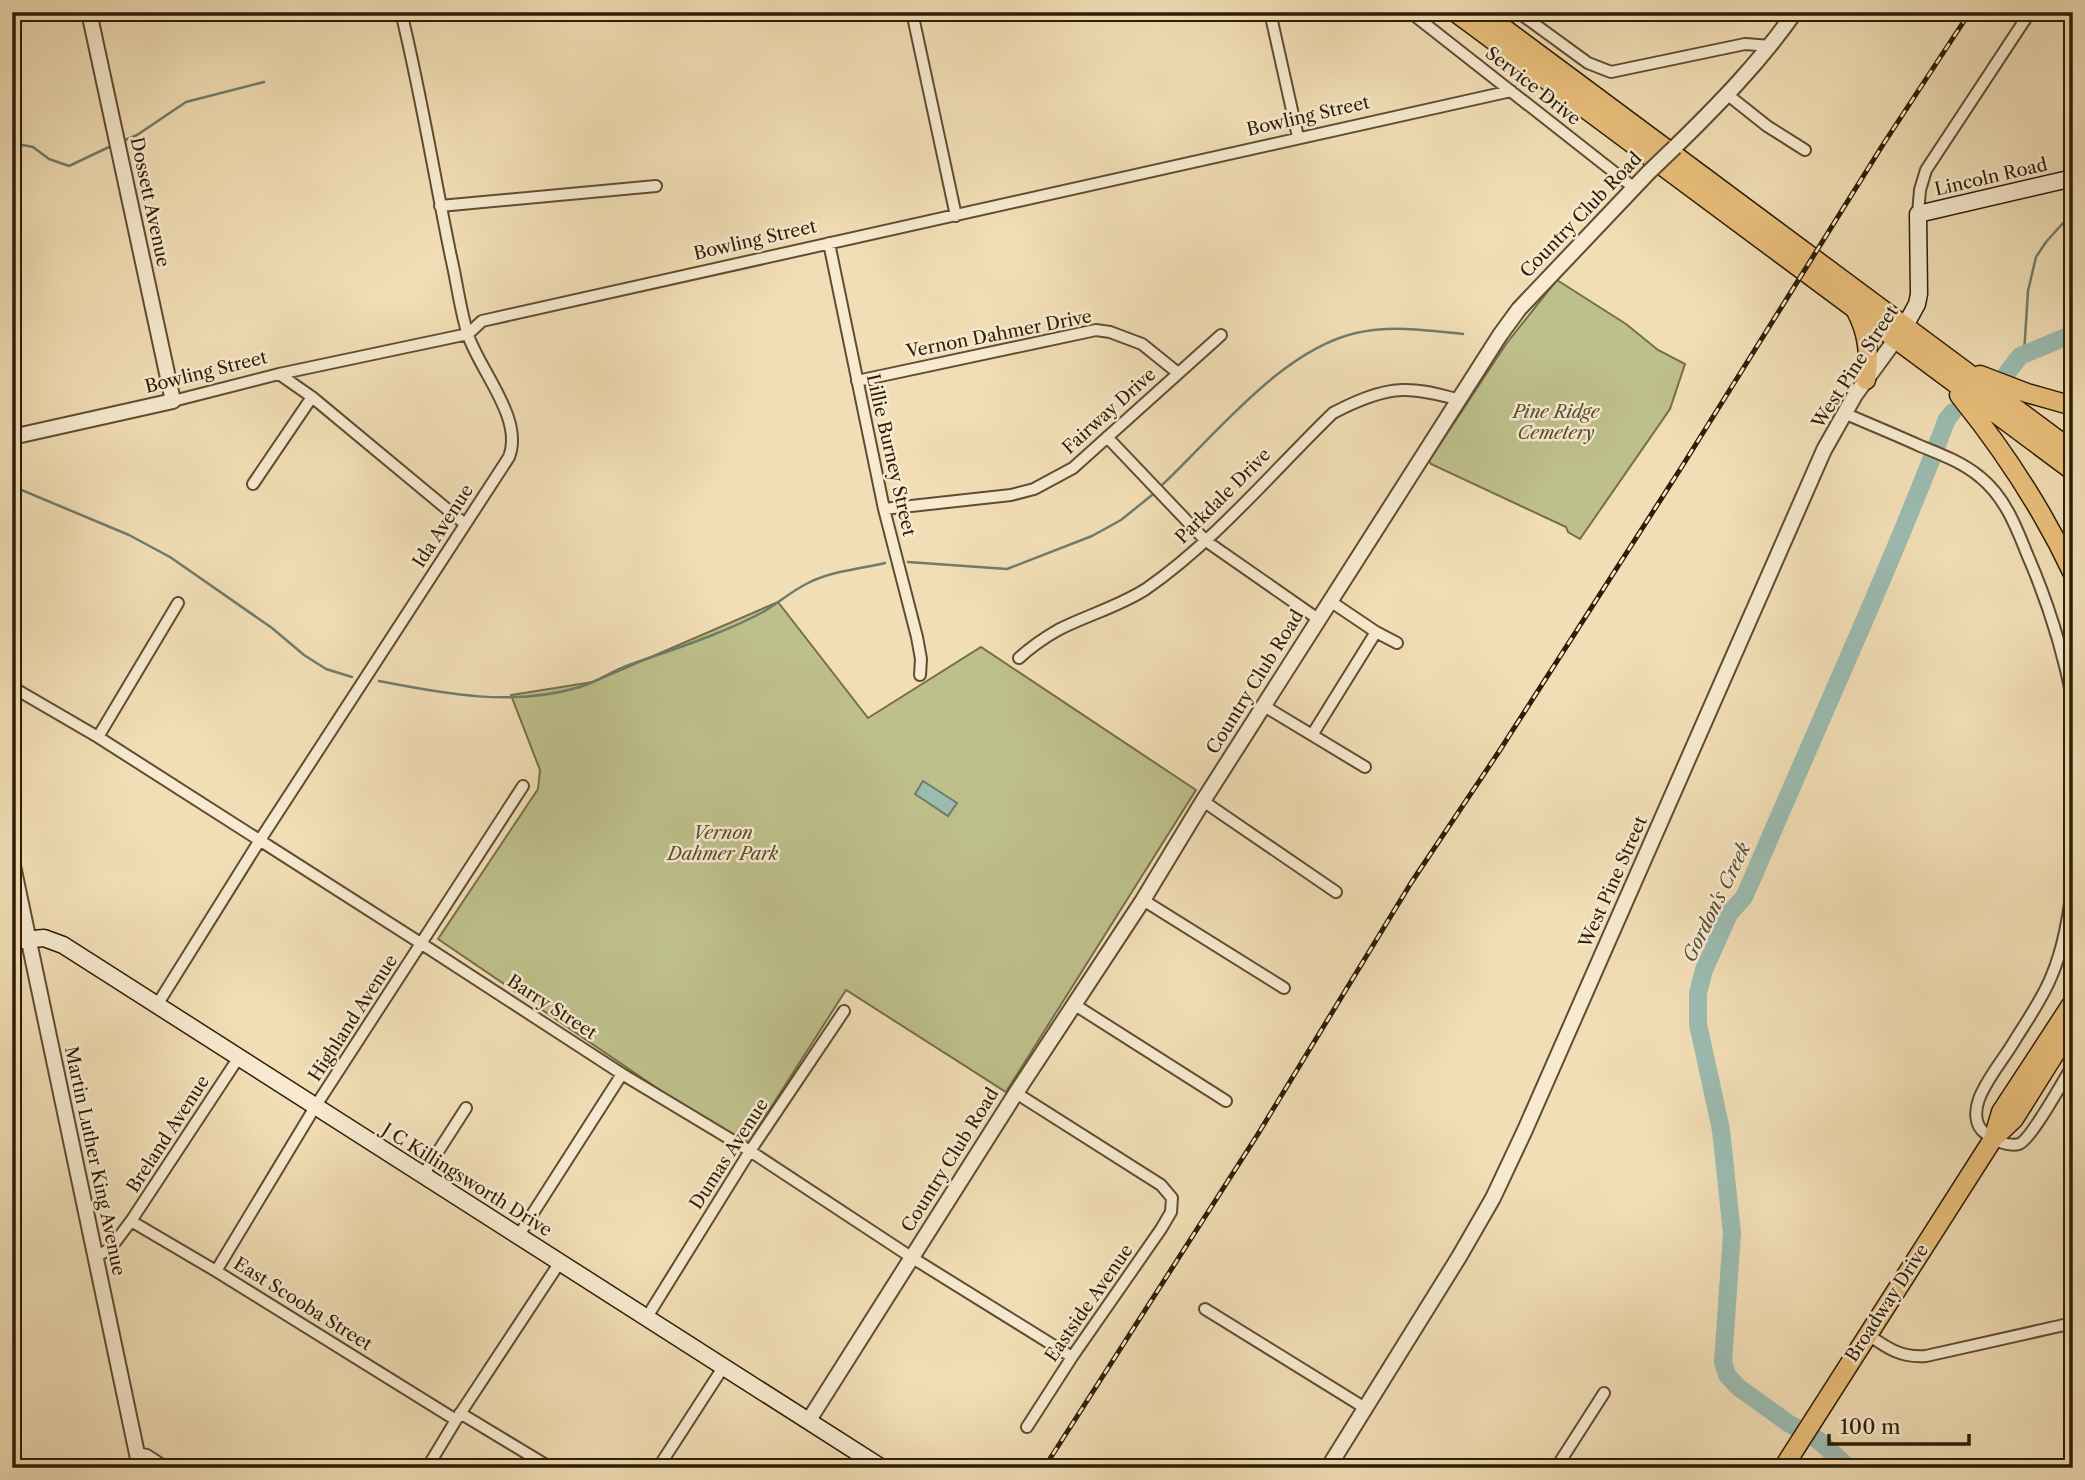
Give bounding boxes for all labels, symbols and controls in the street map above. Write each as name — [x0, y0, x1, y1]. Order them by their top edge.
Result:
street label: Service Drive — [1481, 42, 1585, 130]
street label: Bowling Street — [1244, 91, 1372, 141]
street label: Dossett Avenue — [126, 135, 174, 269]
street label: Country Club Road — [1515, 148, 1647, 282]
street label: Lincoln Road — [1933, 153, 2050, 201]
street label: Bowling Street — [691, 215, 819, 265]
street label: West Pine Street — [1807, 301, 1903, 433]
street label: Vernon Dahmer Drive — [903, 305, 1094, 363]
street label: Bowling Street — [143, 346, 270, 398]
street label: Fairway Drive — [1058, 363, 1160, 459]
street label: Lillie Burney Street — [862, 372, 921, 539]
park label: Pine Ridge Cemetery — [1511, 401, 1601, 444]
street label: Parkdale Drive — [1171, 444, 1275, 548]
street label: Ida Avenue — [408, 480, 478, 572]
street label: Country Club Road — [1202, 606, 1308, 758]
street label: West Pine Street — [1574, 812, 1652, 952]
park label: Vernon Dahmer Park — [666, 822, 779, 865]
water label: Gordon's Creek — [1678, 839, 1755, 966]
street label: Highland Avenue — [304, 950, 402, 1086]
street label: Barry Street — [503, 970, 602, 1044]
street label: Martin Luther King Avenue — [60, 1044, 130, 1278]
street label: Breland Avenue — [122, 1071, 214, 1197]
street label: Country Club Road — [897, 1084, 1003, 1236]
street label: Dumas Avenue — [685, 1094, 773, 1214]
street label: J C Killingsworth Drive — [375, 1117, 556, 1241]
street label: Eastside Avenue — [1040, 1240, 1138, 1366]
street label: Broadway Drive — [1841, 1240, 1933, 1366]
street label: East Scooba Street — [230, 1253, 377, 1356]
scale bar — [1829, 1403, 1969, 1447]
text: 100 m — [1840, 1414, 1901, 1439]

